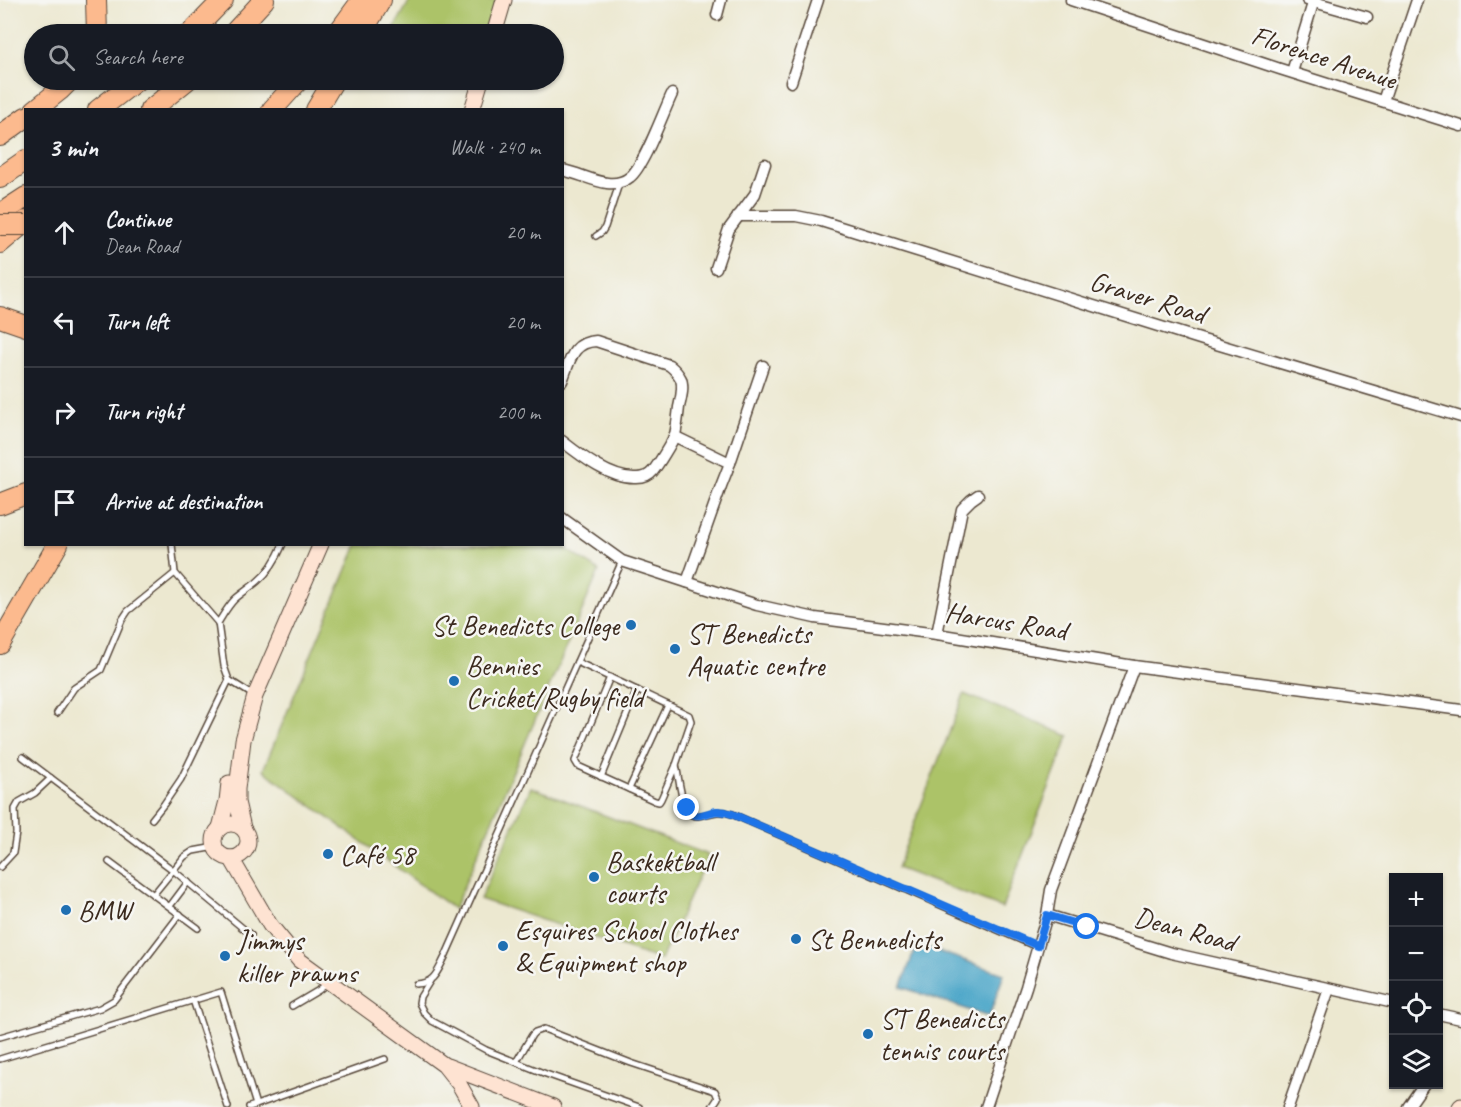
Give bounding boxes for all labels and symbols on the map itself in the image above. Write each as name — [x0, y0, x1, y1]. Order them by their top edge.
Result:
street label: Florence Avenue — [1247, 17, 1403, 97]
street label: Graver Road — [1086, 263, 1214, 332]
street label: Harcus Road — [943, 594, 1073, 648]
place label: St Benedicts College — [431, 608, 621, 643]
place label: ST Benedicts Aquatic centre — [687, 616, 826, 683]
marker: St Benedicts College — [624, 618, 638, 632]
marker: ST Benedicts Aquatic centre — [668, 642, 682, 656]
place label: Bennies Cricket/Rugby field — [466, 648, 647, 715]
marker: Bennies Cricket/Rugby field — [447, 674, 461, 688]
route end — [673, 794, 699, 820]
place label: Café 58 — [340, 837, 417, 872]
place label: Baskektball courts — [606, 844, 720, 911]
marker: Café 58 — [321, 847, 335, 861]
marker: Baskektball courts — [587, 870, 601, 884]
place label: BMW — [78, 893, 135, 928]
street label: Dean Road — [1131, 899, 1243, 960]
marker: BMW — [59, 903, 73, 917]
place label: Esquires School Clothes & Equipment shop — [515, 913, 740, 980]
route start — [1073, 913, 1099, 939]
place label: St Bennedicts — [808, 922, 943, 957]
place label: Jimmys killer prawns — [235, 923, 359, 990]
marker: St Bennedicts — [789, 932, 803, 946]
marker: Esquires School Clothes & Equipment shop — [496, 939, 510, 953]
marker: Jimmys killer prawns — [218, 949, 232, 963]
place label: ST Benedicts tennis courts — [880, 1001, 1007, 1068]
marker: ST Benedicts tennis courts — [861, 1027, 875, 1041]

